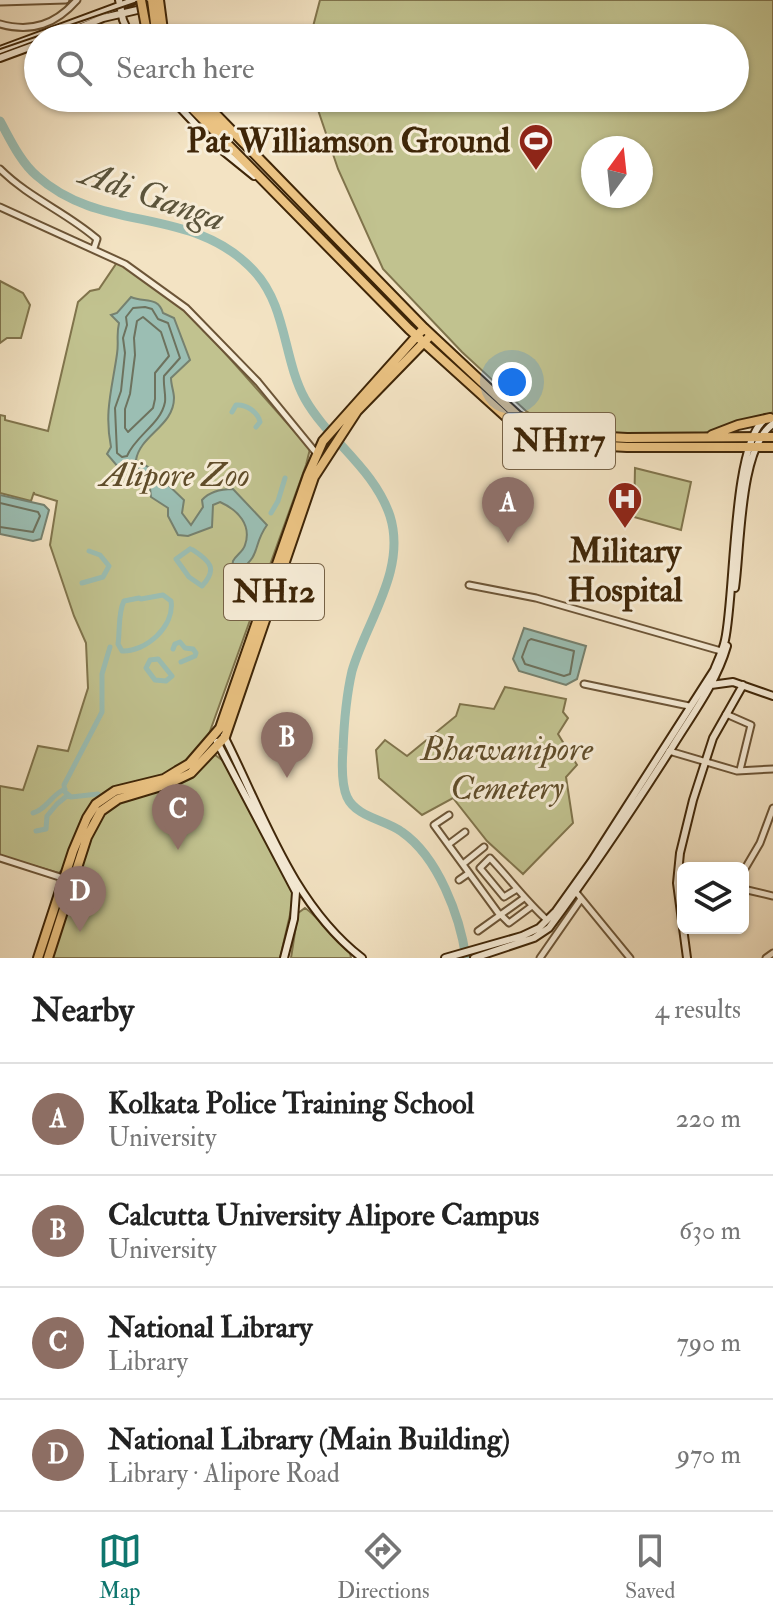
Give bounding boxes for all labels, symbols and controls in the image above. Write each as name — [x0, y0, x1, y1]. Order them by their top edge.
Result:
search box — [24, 24, 749, 112]
icon: search — [52, 46, 96, 90]
text: Search here — [116, 50, 255, 87]
place label: Pat Williamson Ground — [186, 120, 510, 163]
sports icon: Pat Williamson Ground — [517, 122, 555, 172]
north arrow — [581, 136, 653, 208]
water label: Adi Ganga — [71, 149, 231, 242]
your location — [492, 362, 532, 402]
road number: NH117 — [503, 413, 615, 469]
park label: Alipore Zoo — [97, 454, 250, 497]
pin: A — [482, 477, 534, 543]
hospital icon: Military Hospital — [606, 480, 644, 530]
place label: Military Hospital — [567, 530, 683, 612]
road number: NH12 — [224, 564, 324, 620]
pin: B — [261, 712, 313, 778]
park label: Bhawanipore Cemetery — [419, 728, 594, 810]
pin: C — [152, 784, 204, 850]
map controls — [677, 862, 749, 934]
button: layers — [677, 862, 749, 934]
pin: D — [54, 866, 106, 932]
text: Nearby — [32, 989, 134, 1032]
text: 4 results — [655, 994, 741, 1026]
text: Kolkata Police Training School — [108, 1085, 474, 1122]
text: A — [50, 1103, 66, 1135]
text: 220 m — [676, 1103, 741, 1135]
text: University — [108, 1122, 216, 1154]
text: Calcutta University Alipore Campus — [108, 1197, 539, 1234]
text: B — [49, 1215, 67, 1247]
text: 630 m — [679, 1215, 741, 1247]
text: University — [108, 1234, 216, 1266]
text: National Library — [108, 1309, 312, 1346]
text: C — [48, 1327, 68, 1359]
text: 790 m — [677, 1327, 741, 1359]
text: Library — [108, 1346, 188, 1378]
text: National Library (Main Building) — [108, 1421, 510, 1458]
text: D — [47, 1439, 69, 1471]
text: 970 m — [677, 1439, 741, 1471]
text: Library · Alipore Road — [108, 1458, 340, 1490]
tab: Map — [98, 1529, 142, 1605]
tab: Directions — [337, 1529, 430, 1605]
tab: Saved — [625, 1529, 675, 1605]

